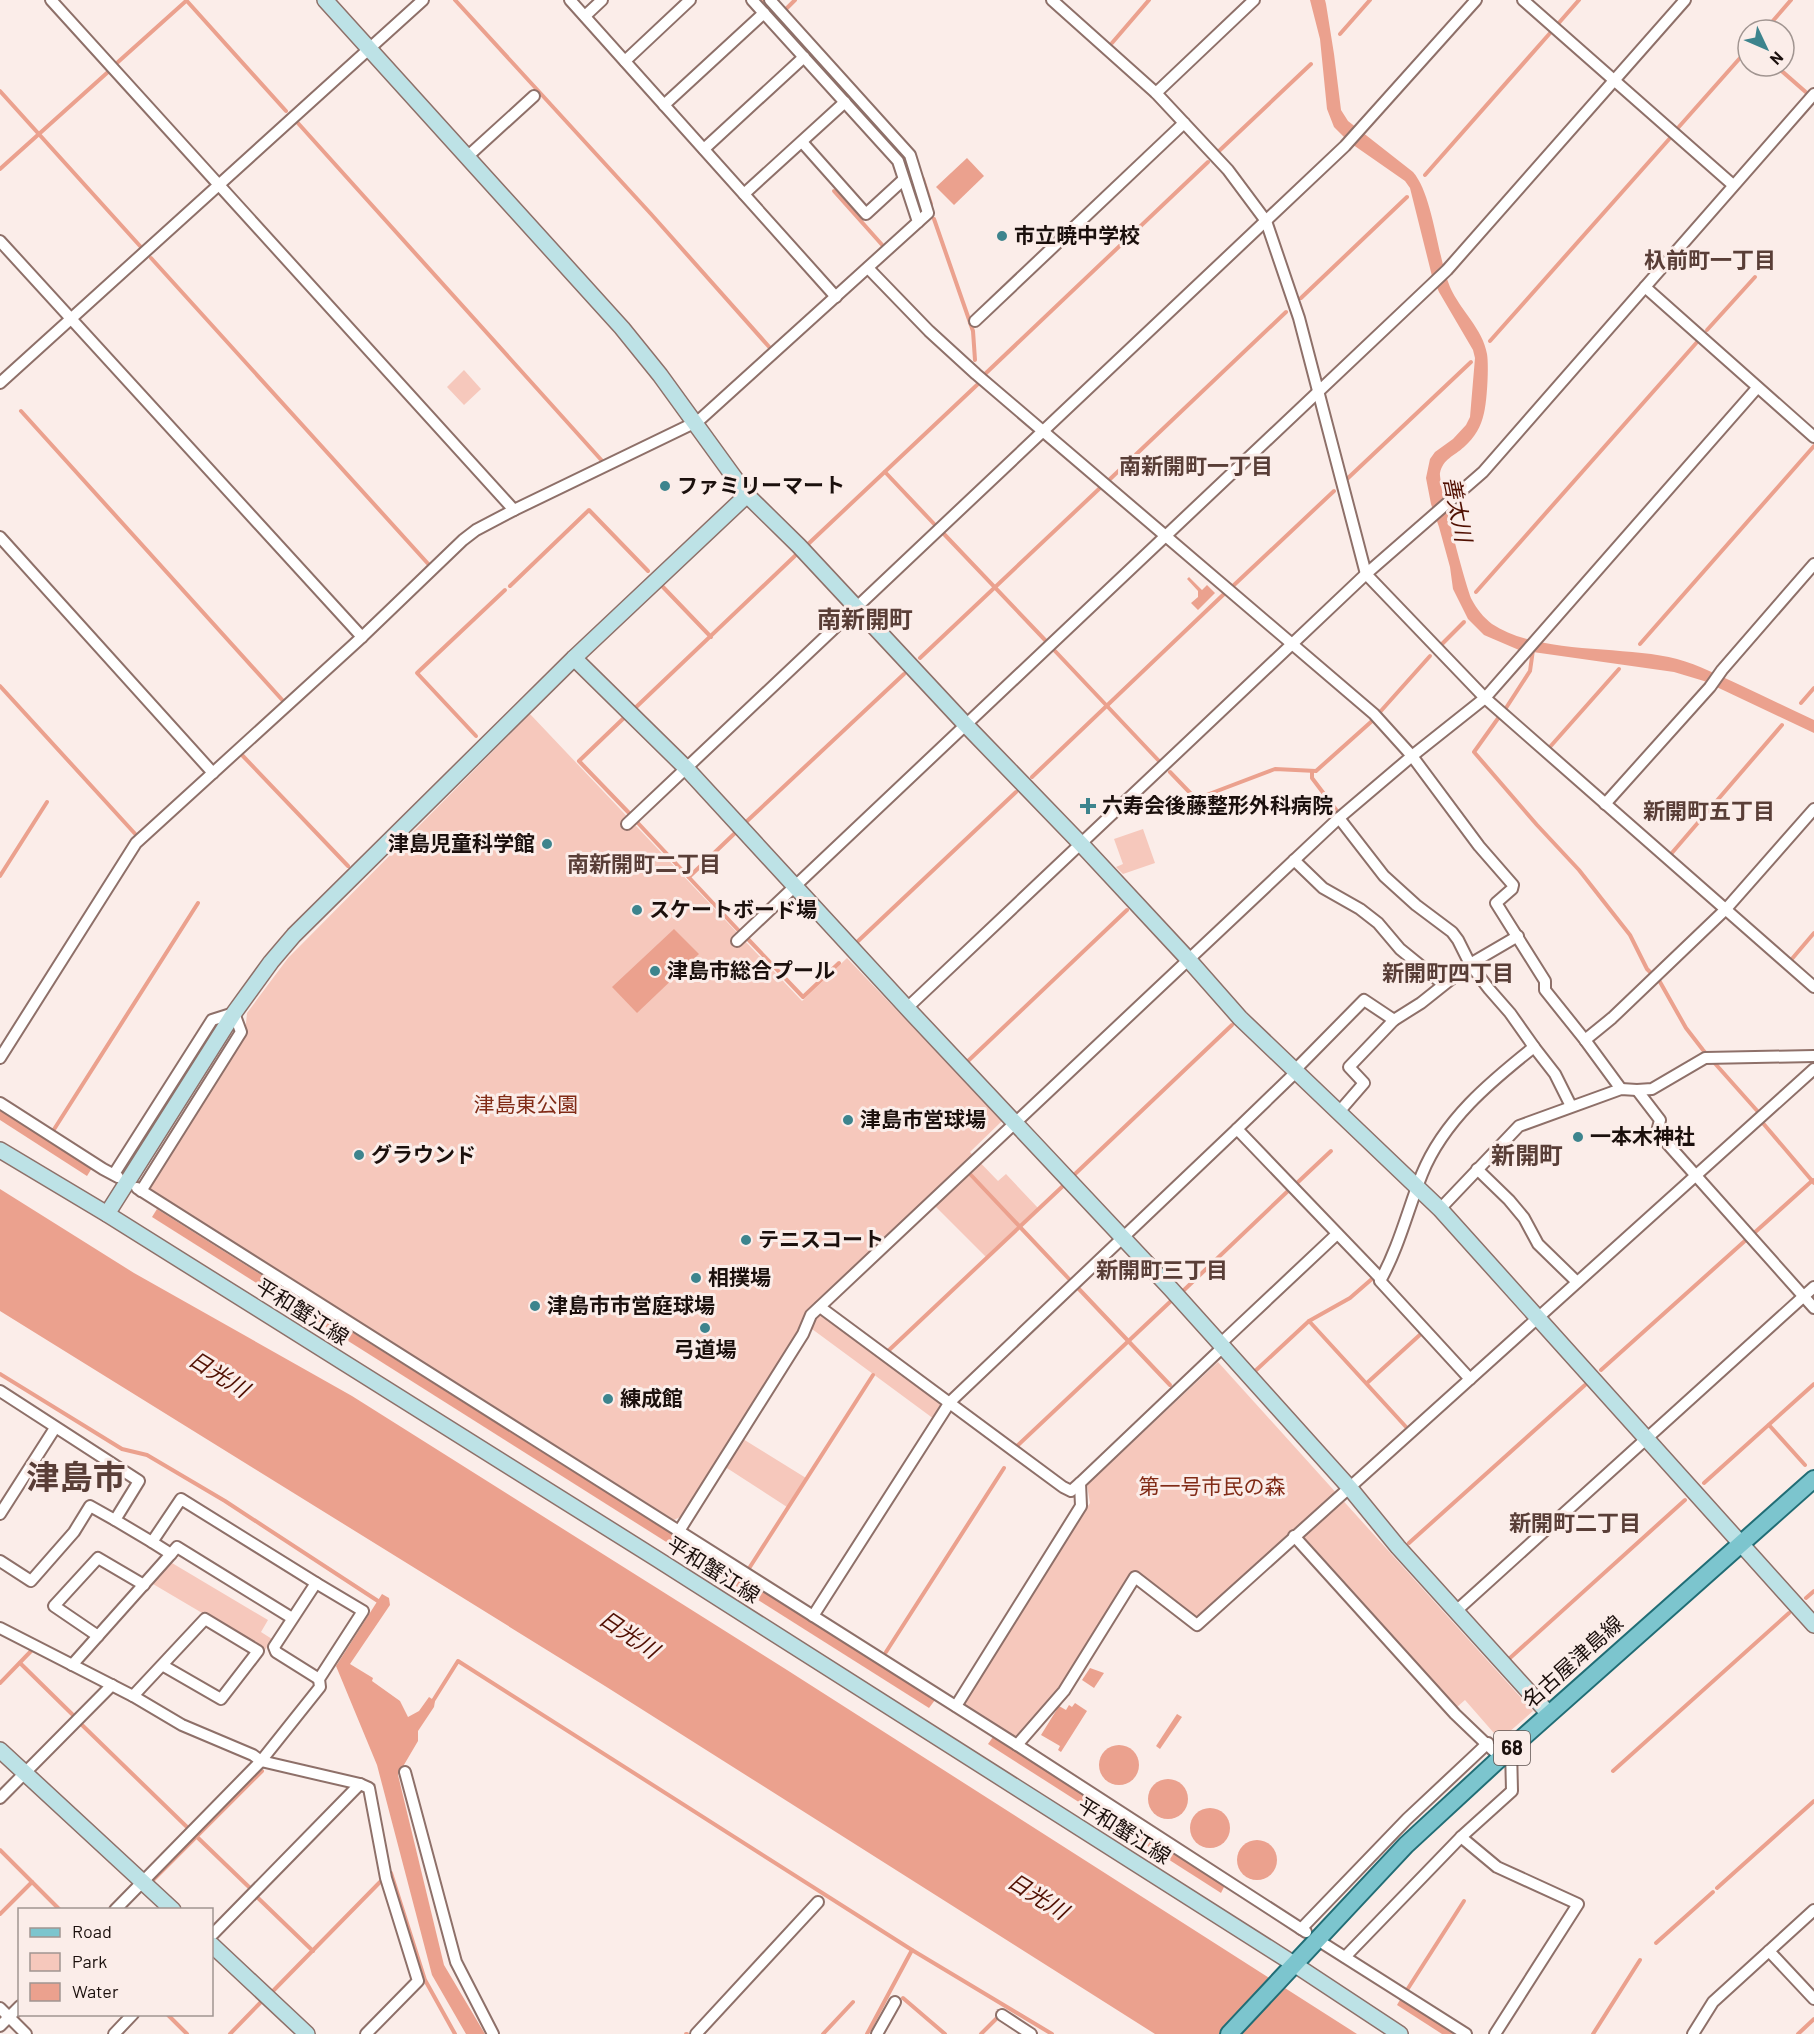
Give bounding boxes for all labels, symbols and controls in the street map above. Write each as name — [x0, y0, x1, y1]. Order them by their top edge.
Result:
north arrow — [1736, 18, 1796, 78]
text: N — [1767, 48, 1788, 69]
place label: 市立暁中学校 — [1014, 222, 1140, 247]
marker: 市立暁中学校 — [995, 229, 1009, 243]
district label: 杁前町一丁目 — [1644, 246, 1776, 272]
district label: 南新開町一丁目 — [1119, 452, 1273, 478]
place label: ファミリーマート — [677, 472, 845, 497]
water label: 善太川 — [1440, 474, 1478, 546]
marker: ファミリーマート — [658, 479, 672, 493]
district label: 南新開町 — [817, 604, 913, 633]
place label: 六寿会後藤整形外科病院 — [1102, 792, 1333, 817]
marker: 六寿会後藤整形外科病院 — [1079, 797, 1097, 815]
district label: 新開町五丁目 — [1643, 797, 1775, 823]
place label: 津島児童科学館 — [388, 830, 535, 855]
marker: 津島児童科学館 — [540, 837, 554, 851]
district label: 南新開町二丁目 — [567, 850, 721, 876]
place label: スケートボード場 — [649, 896, 817, 921]
marker: スケートボード場 — [630, 903, 644, 917]
place label: 津島市総合プール — [667, 957, 835, 982]
district label: 新開町四丁目 — [1382, 959, 1514, 985]
marker: 津島市総合プール — [648, 964, 662, 978]
park label: 津島東公園 — [474, 1091, 579, 1116]
place label: 津島市営球場 — [860, 1106, 986, 1131]
marker: 津島市営球場 — [841, 1113, 855, 1127]
place label: 一本木神社 — [1590, 1123, 1695, 1148]
marker: 一本木神社 — [1571, 1130, 1585, 1144]
district label: 新開町 — [1491, 1140, 1563, 1169]
place label: グラウンド — [371, 1141, 476, 1166]
marker: グラウンド — [352, 1148, 366, 1162]
place label: テニスコート — [758, 1226, 884, 1251]
marker: テニスコート — [739, 1233, 753, 1247]
district label: 新開町三丁目 — [1096, 1256, 1228, 1282]
place label: 相撲場 — [708, 1264, 771, 1289]
marker: 相撲場 — [689, 1271, 703, 1285]
street label: 平和蟹江線 — [252, 1272, 354, 1349]
place label: 津島市市営庭球場 — [547, 1292, 715, 1317]
marker: 津島市市営庭球場 — [528, 1299, 542, 1313]
marker: 弓道場 — [698, 1321, 712, 1335]
place label: 弓道場 — [674, 1336, 737, 1361]
water label: 日光川 — [185, 1345, 256, 1403]
place label: 練成館 — [620, 1385, 683, 1410]
marker: 練成館 — [601, 1392, 615, 1406]
district label: 津島市 — [27, 1456, 126, 1496]
park label: 第一号市民の森 — [1139, 1473, 1286, 1498]
district label: 新開町二丁目 — [1509, 1509, 1641, 1535]
street label: 平和蟹江線 — [663, 1530, 765, 1607]
water label: 日光川 — [595, 1604, 666, 1664]
street label: 名古屋津島線 — [1517, 1609, 1627, 1712]
road number: 68 — [1494, 1731, 1530, 1765]
street label: 平和蟹江線 — [1074, 1791, 1176, 1868]
water label: 日光川 — [1004, 1867, 1075, 1925]
legend — [18, 1908, 213, 2016]
text: Road — [72, 1920, 112, 1942]
text: Park — [72, 1950, 107, 1972]
text: Water — [72, 1980, 119, 2002]

